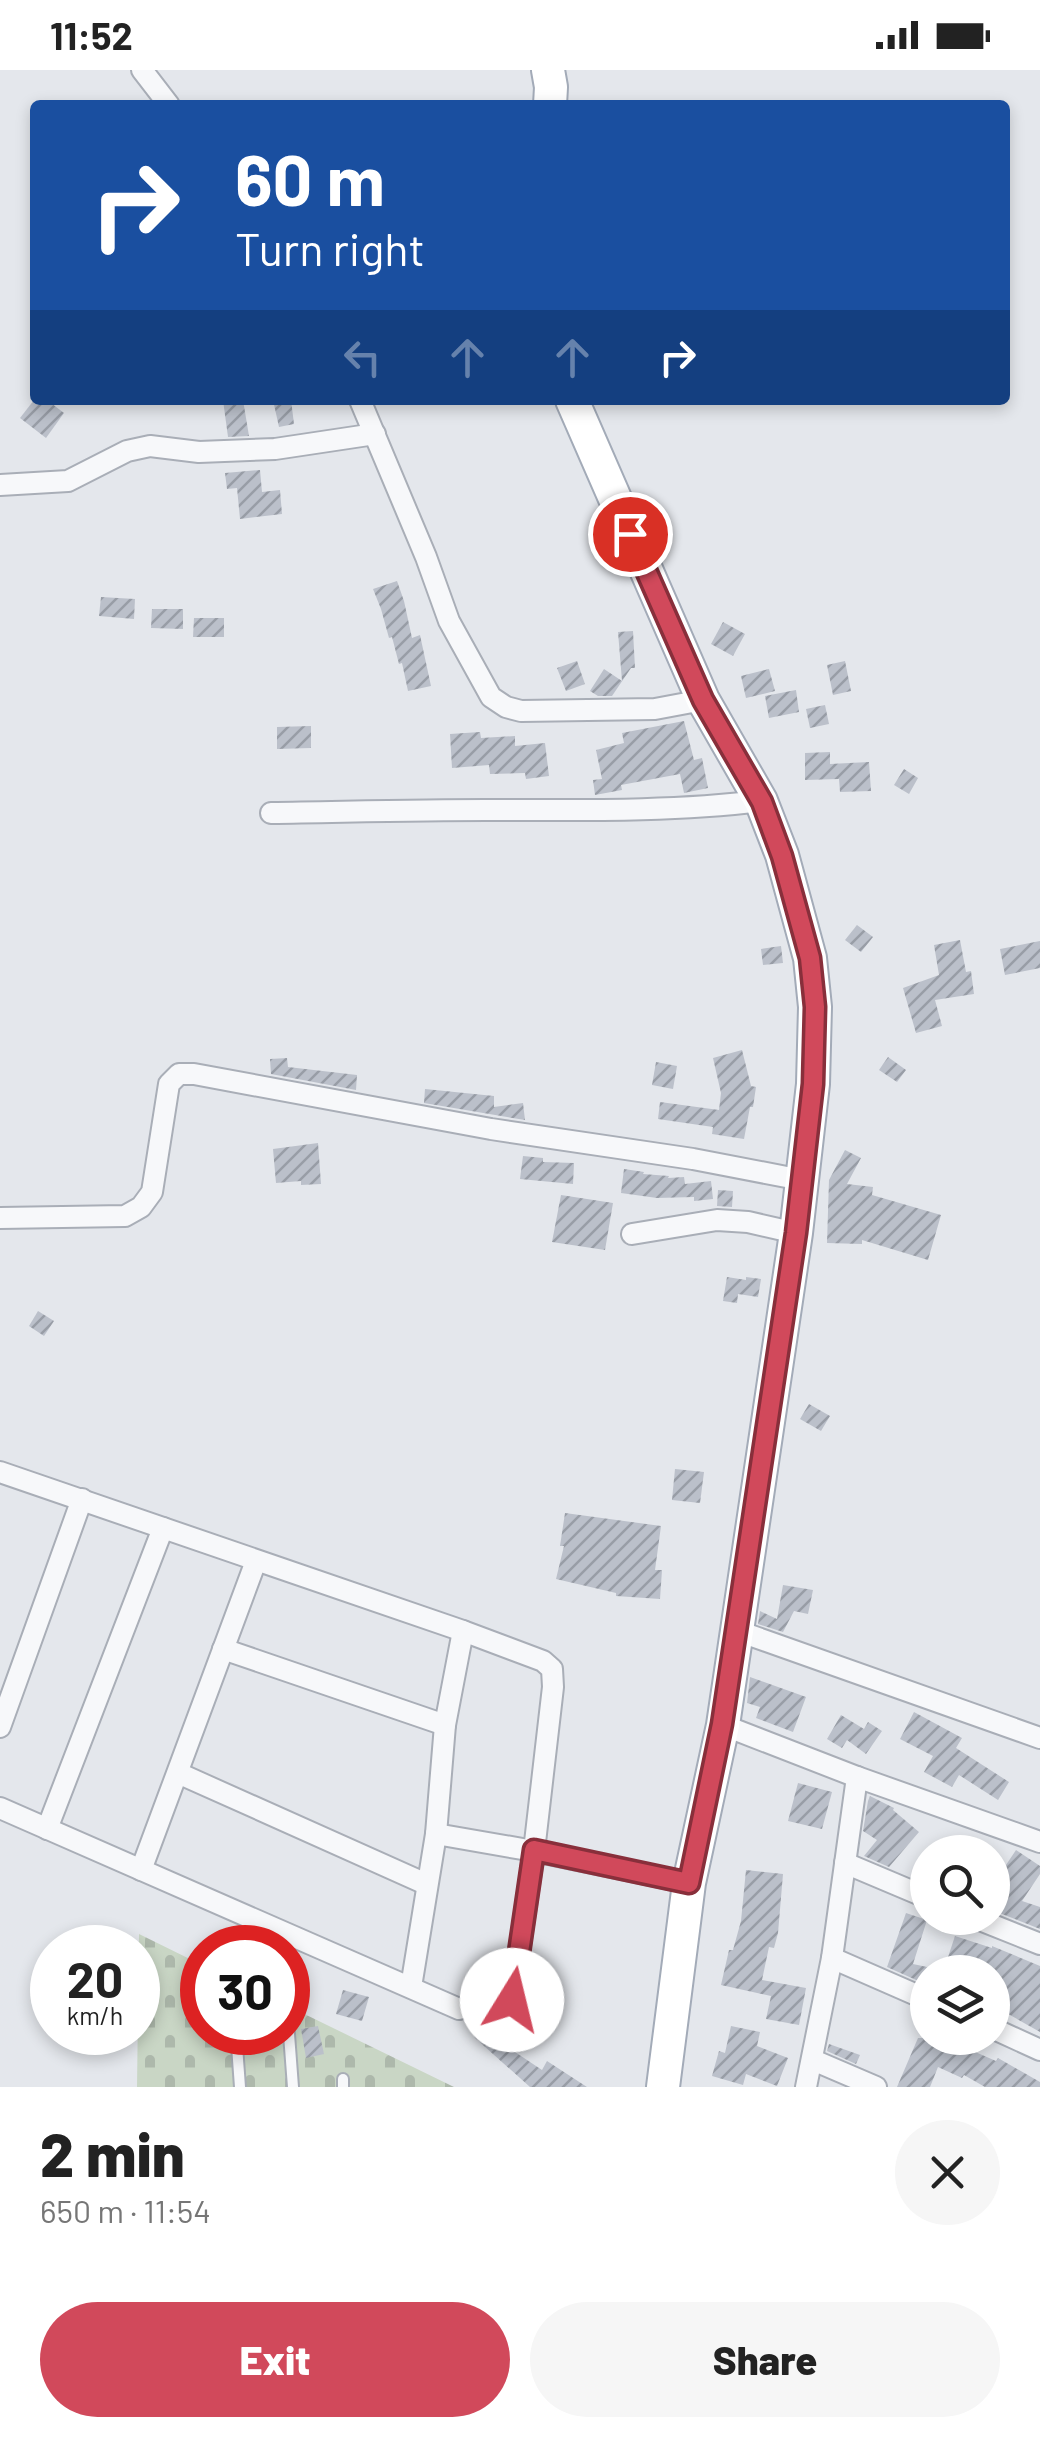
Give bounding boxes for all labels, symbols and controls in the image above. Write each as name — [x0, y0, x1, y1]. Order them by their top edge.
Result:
text: 11:52 — [50, 12, 133, 58]
text: 60 m — [235, 136, 385, 220]
icon: right — [70, 140, 200, 270]
text: Turn right — [235, 221, 425, 275]
icon: left — [335, 330, 390, 385]
icon: ahead — [440, 330, 495, 385]
icon: ahead — [545, 330, 600, 385]
icon: right — [650, 330, 705, 385]
pin — [588, 492, 673, 577]
icon: arrive — [603, 507, 658, 562]
map controls — [910, 1835, 1010, 2055]
button: search — [910, 1835, 1010, 1935]
speed limit sign: 30 — [180, 1925, 310, 2055]
text: 20 — [67, 1948, 123, 2008]
position arrow — [460, 1948, 564, 2052]
button: layers — [910, 1955, 1010, 2055]
text: km/h — [67, 2000, 123, 2030]
text: 2 min — [40, 2117, 185, 2189]
button: close — [895, 2120, 1000, 2225]
text: 650 m · 11:54 — [40, 2191, 211, 2229]
button: Exit — [40, 2302, 510, 2417]
button: Share — [530, 2302, 1000, 2417]

